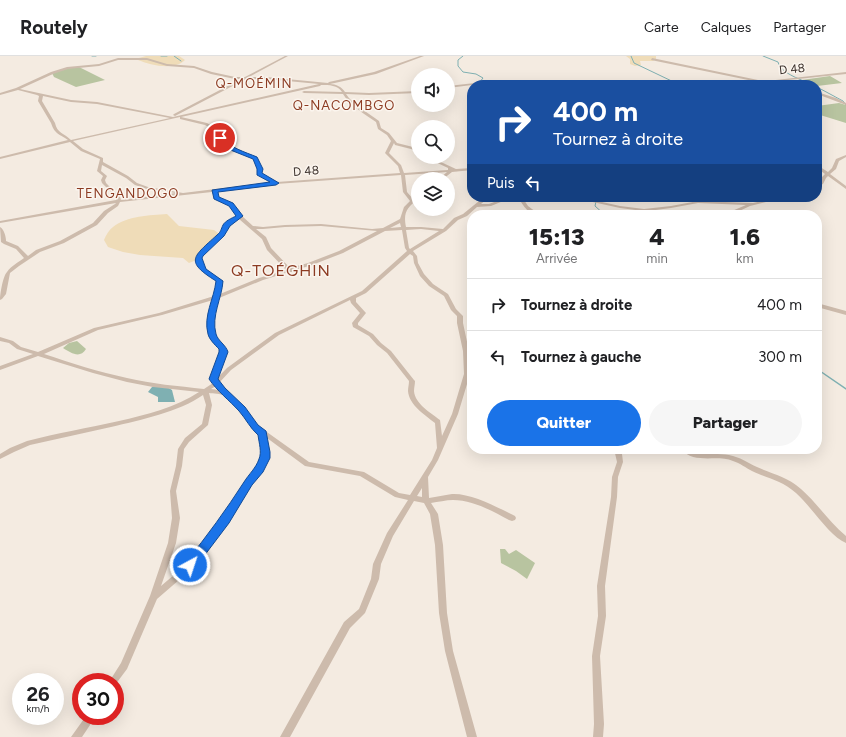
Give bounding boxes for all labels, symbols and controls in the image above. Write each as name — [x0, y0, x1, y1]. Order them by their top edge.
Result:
text: Routely — [20, 16, 88, 39]
text: Carte — [644, 19, 679, 36]
text: Calques — [701, 19, 751, 36]
text: Partager — [773, 19, 826, 36]
street label: D 48 — [778, 61, 806, 77]
map controls — [411, 68, 455, 216]
button: sound — [411, 68, 455, 112]
district label: Q-MOÉMIN — [216, 76, 292, 91]
text: 400 m — [553, 94, 638, 128]
icon: right — [487, 96, 539, 148]
district label: Q-NACOMBGO — [293, 98, 395, 113]
button: search — [411, 120, 455, 164]
pin — [203, 121, 237, 155]
icon: arrive — [209, 127, 231, 149]
text: Tournez à droite — [553, 128, 683, 150]
street label: D 48 — [293, 163, 319, 179]
button: layers — [411, 172, 455, 216]
icon: left — [522, 172, 544, 194]
text: Puis — [487, 174, 514, 192]
district label: TENGANDOGO — [77, 186, 179, 201]
text: 15:13 — [529, 222, 585, 251]
text: 4 — [649, 222, 665, 251]
text: 1.6 — [729, 222, 760, 251]
text: Arrivée — [536, 251, 577, 266]
text: min — [646, 251, 668, 266]
text: km — [736, 251, 753, 266]
district label: Q-TOÉGHIN — [231, 261, 331, 280]
icon: right — [487, 294, 509, 316]
text: Tournez à droite — [521, 296, 632, 314]
text: 400 m — [757, 296, 802, 314]
icon: left — [487, 346, 509, 368]
text: Tournez à gauche — [521, 348, 641, 366]
text: 300 m — [758, 348, 802, 366]
button: Quitter — [487, 400, 641, 446]
button: Partager — [649, 400, 802, 446]
position arrow — [169, 544, 211, 586]
speed limit sign: 30 — [72, 673, 124, 725]
text: 26 — [26, 682, 50, 706]
text: km/h — [27, 702, 49, 715]

